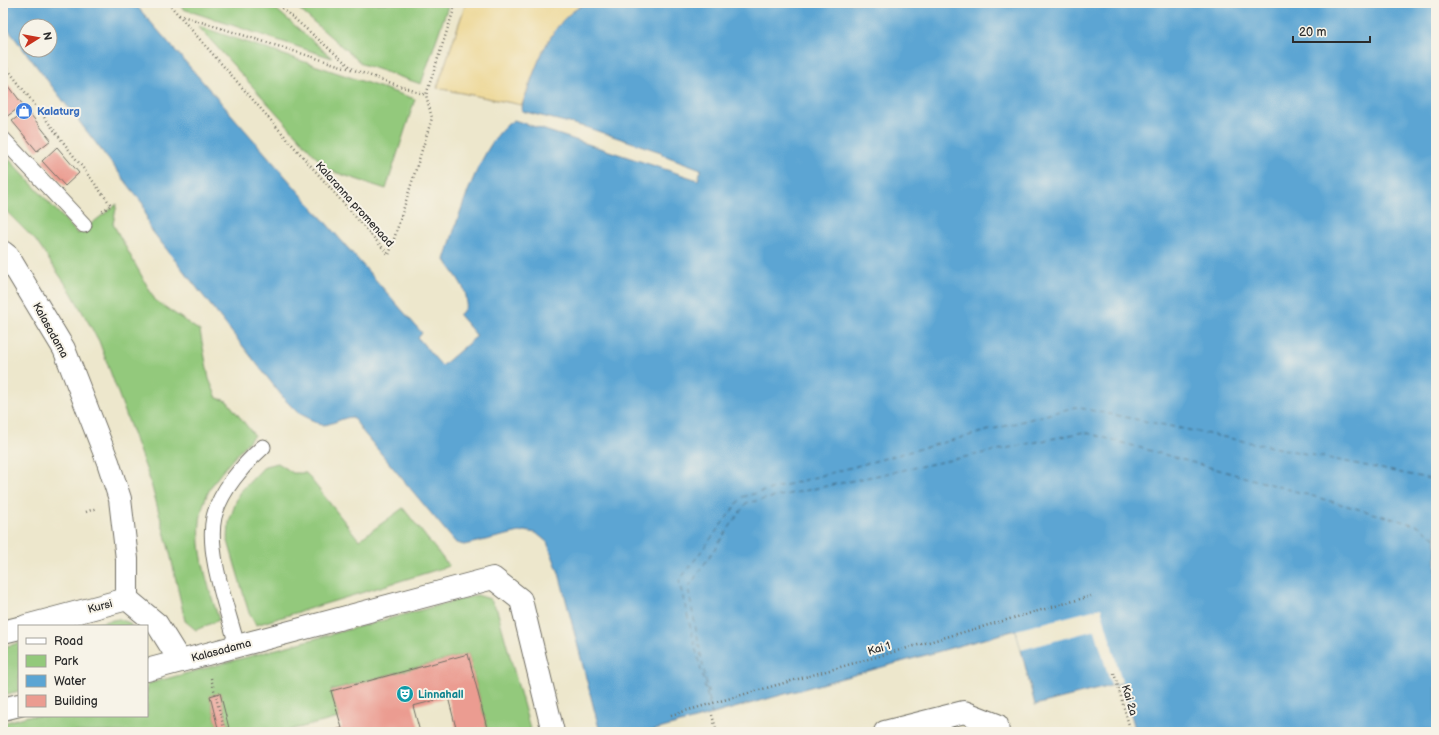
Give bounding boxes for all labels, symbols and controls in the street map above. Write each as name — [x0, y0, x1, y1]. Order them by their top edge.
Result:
north arrow — [18, 18, 58, 58]
scale bar — [1293, 18, 1370, 44]
text: 20 m — [1299, 25, 1326, 40]
text: N — [40, 31, 54, 41]
shop icon: Kalaturg — [14, 101, 34, 121]
place label: Kalaturg — [37, 105, 80, 118]
street label: Kalaranna promenaad — [313, 159, 396, 250]
street label: Kalasadama — [30, 300, 71, 360]
street label: Kursi — [86, 597, 114, 616]
legend — [18, 625, 148, 717]
text: Road — [54, 634, 83, 649]
street label: Kalasadama — [190, 636, 252, 665]
street label: Kai 1 — [866, 639, 892, 658]
text: Park — [54, 654, 78, 669]
text: Water — [54, 674, 86, 689]
street label: Kai 2a — [1119, 683, 1140, 717]
theatre icon: Linnahall — [395, 684, 415, 704]
place label: Linnahall — [418, 688, 464, 701]
text: Building — [54, 694, 98, 709]

